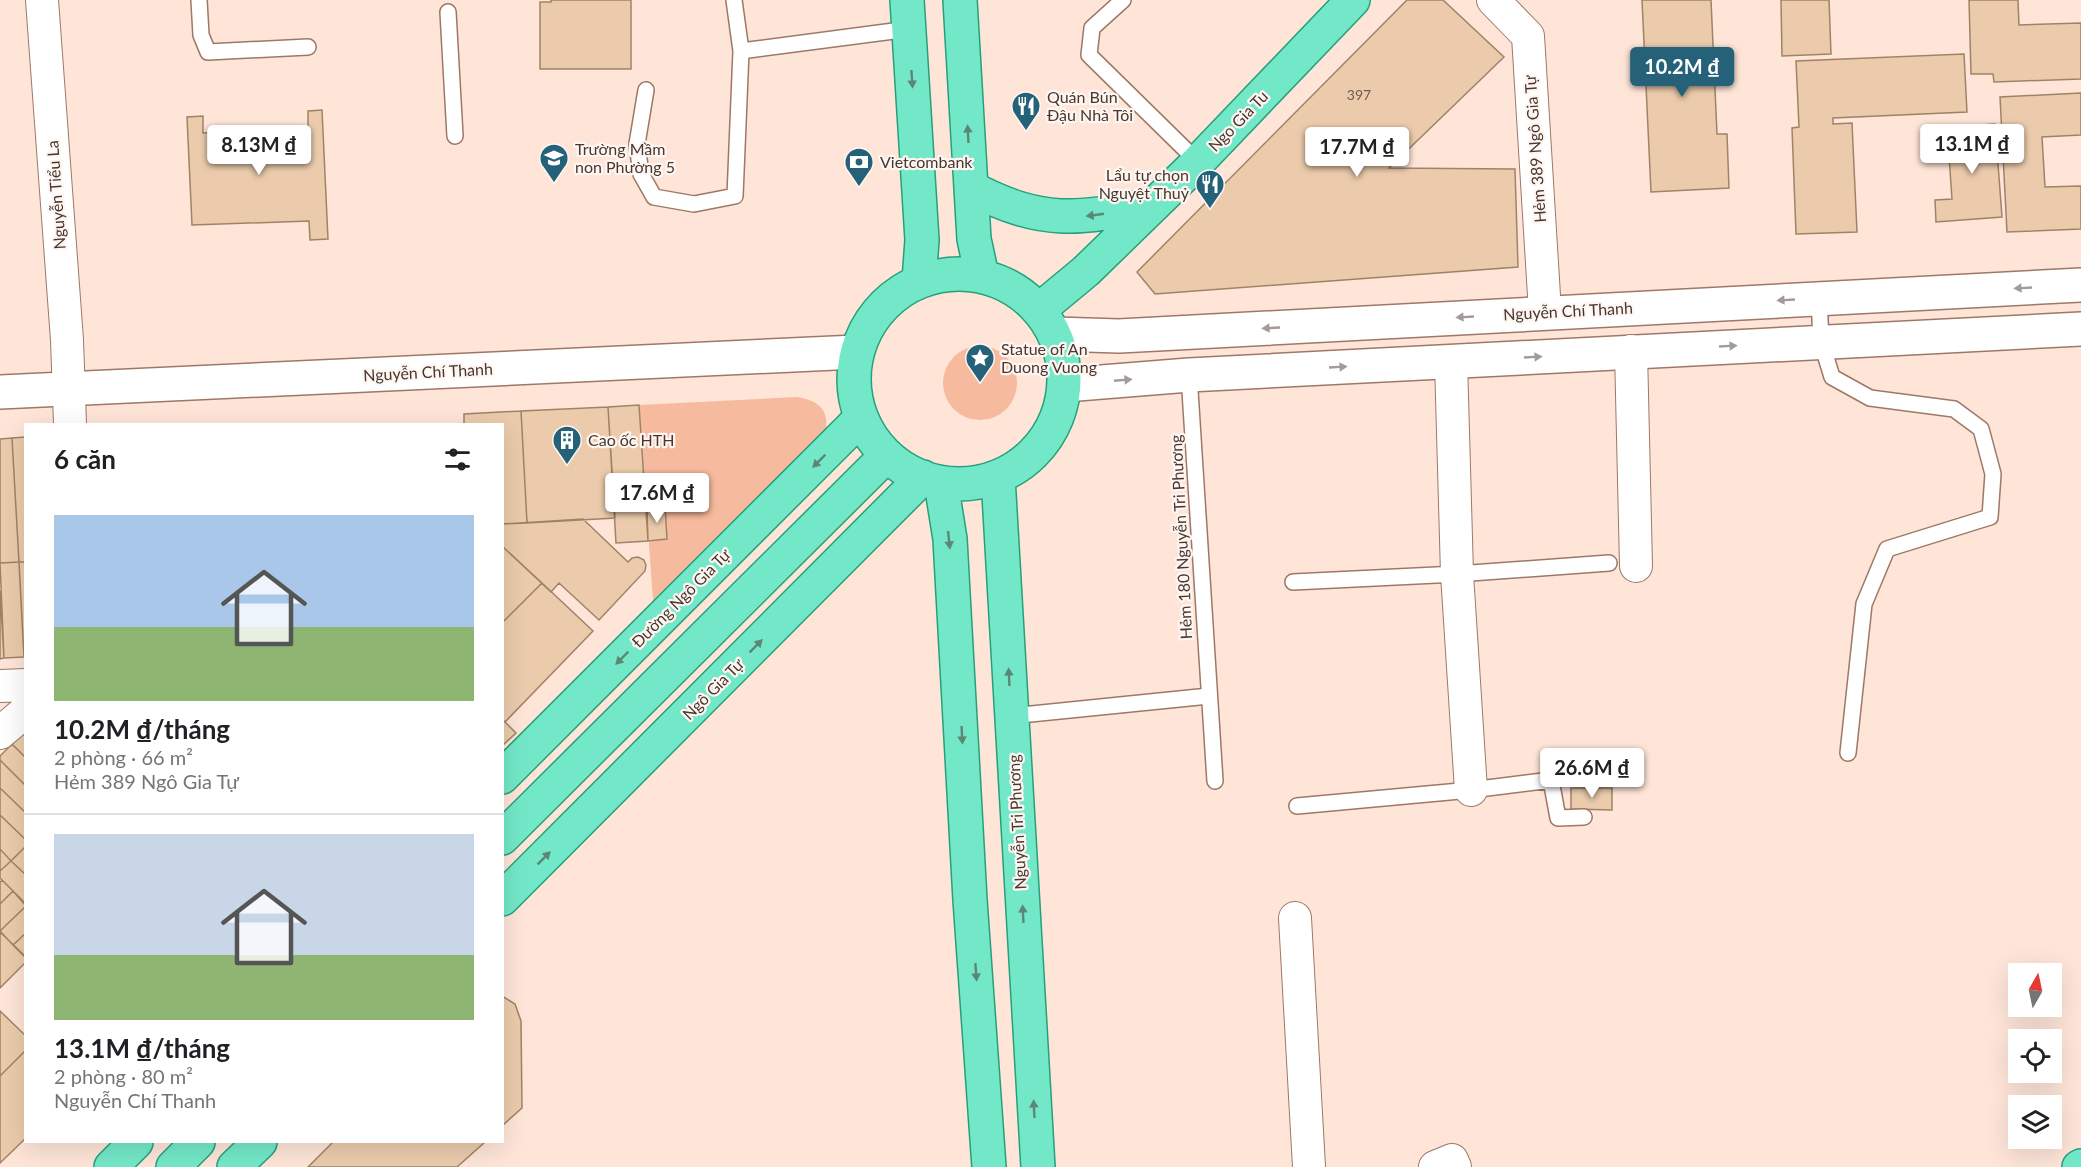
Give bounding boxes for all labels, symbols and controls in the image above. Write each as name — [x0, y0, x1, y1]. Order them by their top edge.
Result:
pin: 10.2M ₫ — [1627, 47, 1737, 98]
text: 10.2M ₫ — [1644, 54, 1720, 78]
one-way arrow — [907, 70, 917, 89]
street label: Hẻm 389 Ngô Gia Tự — [1520, 74, 1549, 223]
street label: Ngo Gia Tu — [1204, 86, 1271, 155]
house number: 397 — [1347, 86, 1371, 103]
place label: Quán Bún Đậu Nhà Tôi — [1047, 87, 1133, 124]
restaurant icon: Quán Bún Đậu Nhà Tôi — [1010, 90, 1042, 132]
pin: 13.1M ₫ — [1917, 124, 2027, 175]
pin: 8.13M ₫ — [204, 125, 314, 176]
one-way arrow — [963, 125, 972, 144]
pin: 17.7M ₫ — [1302, 127, 1412, 178]
text: 13.1M ₫ — [1934, 131, 2010, 155]
text: 8.13M ₫ — [221, 132, 297, 156]
text: 17.7M ₫ — [1319, 134, 1395, 158]
place label: Trường Mầm non Phường 5 — [575, 139, 675, 176]
street label: Nguyễn Tiểu La — [42, 140, 69, 250]
school or university icon: Trường Mầm non Phường 5 — [538, 142, 570, 184]
bank icon: Vietcombank — [843, 146, 875, 188]
place label: Vietcombank — [880, 152, 973, 171]
place label: Lẩu tự chọn Nguyệt Thuỷ — [1099, 165, 1190, 202]
restaurant icon: Lẩu tự chọn Nguyệt Thuỷ — [1194, 168, 1226, 210]
one-way arrow — [1086, 210, 1105, 219]
one-way arrow — [2013, 283, 2032, 292]
one-way arrow — [1776, 295, 1795, 304]
street label: Nguyễn Chí Thanh — [1503, 298, 1633, 323]
one-way arrow — [1456, 312, 1475, 321]
one-way arrow — [1261, 323, 1280, 332]
place label: Statue of An Duong Vuong — [1001, 339, 1097, 376]
place icon: Statue of An Duong Vuong — [964, 342, 996, 384]
one-way arrow — [1718, 342, 1737, 351]
one-way arrow — [1524, 352, 1543, 361]
street label: Nguyễn Chí Thanh — [363, 359, 493, 384]
one-way arrow — [1329, 363, 1348, 372]
one-way arrow — [1113, 375, 1132, 384]
building icon: Cao ốc HTH — [551, 424, 583, 466]
place label: Cao ốc HTH — [588, 430, 675, 449]
street label: Hẻm 180 Nguyễn Tri Phương — [1166, 434, 1195, 640]
text: 6 căn — [54, 443, 116, 475]
icon: filters — [441, 443, 474, 476]
one-way arrow — [812, 453, 826, 467]
pin: 17.6M ₫ — [602, 473, 712, 524]
text: 17.6M ₫ — [619, 480, 695, 504]
one-way arrow — [945, 531, 954, 550]
street label: Đường Ngô Gia Tự — [627, 544, 735, 651]
icon: home — [210, 554, 318, 662]
one-way arrow — [749, 640, 763, 654]
one-way arrow — [615, 650, 629, 664]
street label: Ngô Gia Tự — [678, 654, 748, 723]
one-way arrow — [1004, 668, 1013, 687]
text: 10.2M ₫/tháng — [54, 713, 230, 745]
one-way arrow — [957, 726, 966, 745]
text: 2 phòng · 66 m² — [54, 745, 193, 769]
pin: 26.6M ₫ — [1537, 748, 1647, 799]
street label: Nguyễn Tri Phương — [1003, 754, 1030, 890]
text: 26.6M ₫ — [1554, 755, 1630, 779]
text: Hẻm 389 Ngô Gia Tự — [54, 769, 239, 793]
one-way arrow — [537, 850, 551, 865]
icon: home — [210, 873, 318, 981]
one-way arrow — [1018, 904, 1028, 923]
one-way arrow — [971, 962, 980, 981]
north arrow — [2008, 963, 2062, 1017]
map controls — [2008, 963, 2062, 1149]
button: locate — [2008, 1029, 2062, 1083]
text: 13.1M ₫/tháng — [54, 1032, 230, 1064]
text: 2 phòng · 80 m² — [54, 1064, 193, 1088]
text: Nguyễn Chí Thanh — [54, 1088, 216, 1112]
button: layers — [2008, 1095, 2062, 1149]
one-way arrow — [1030, 1099, 1039, 1118]

